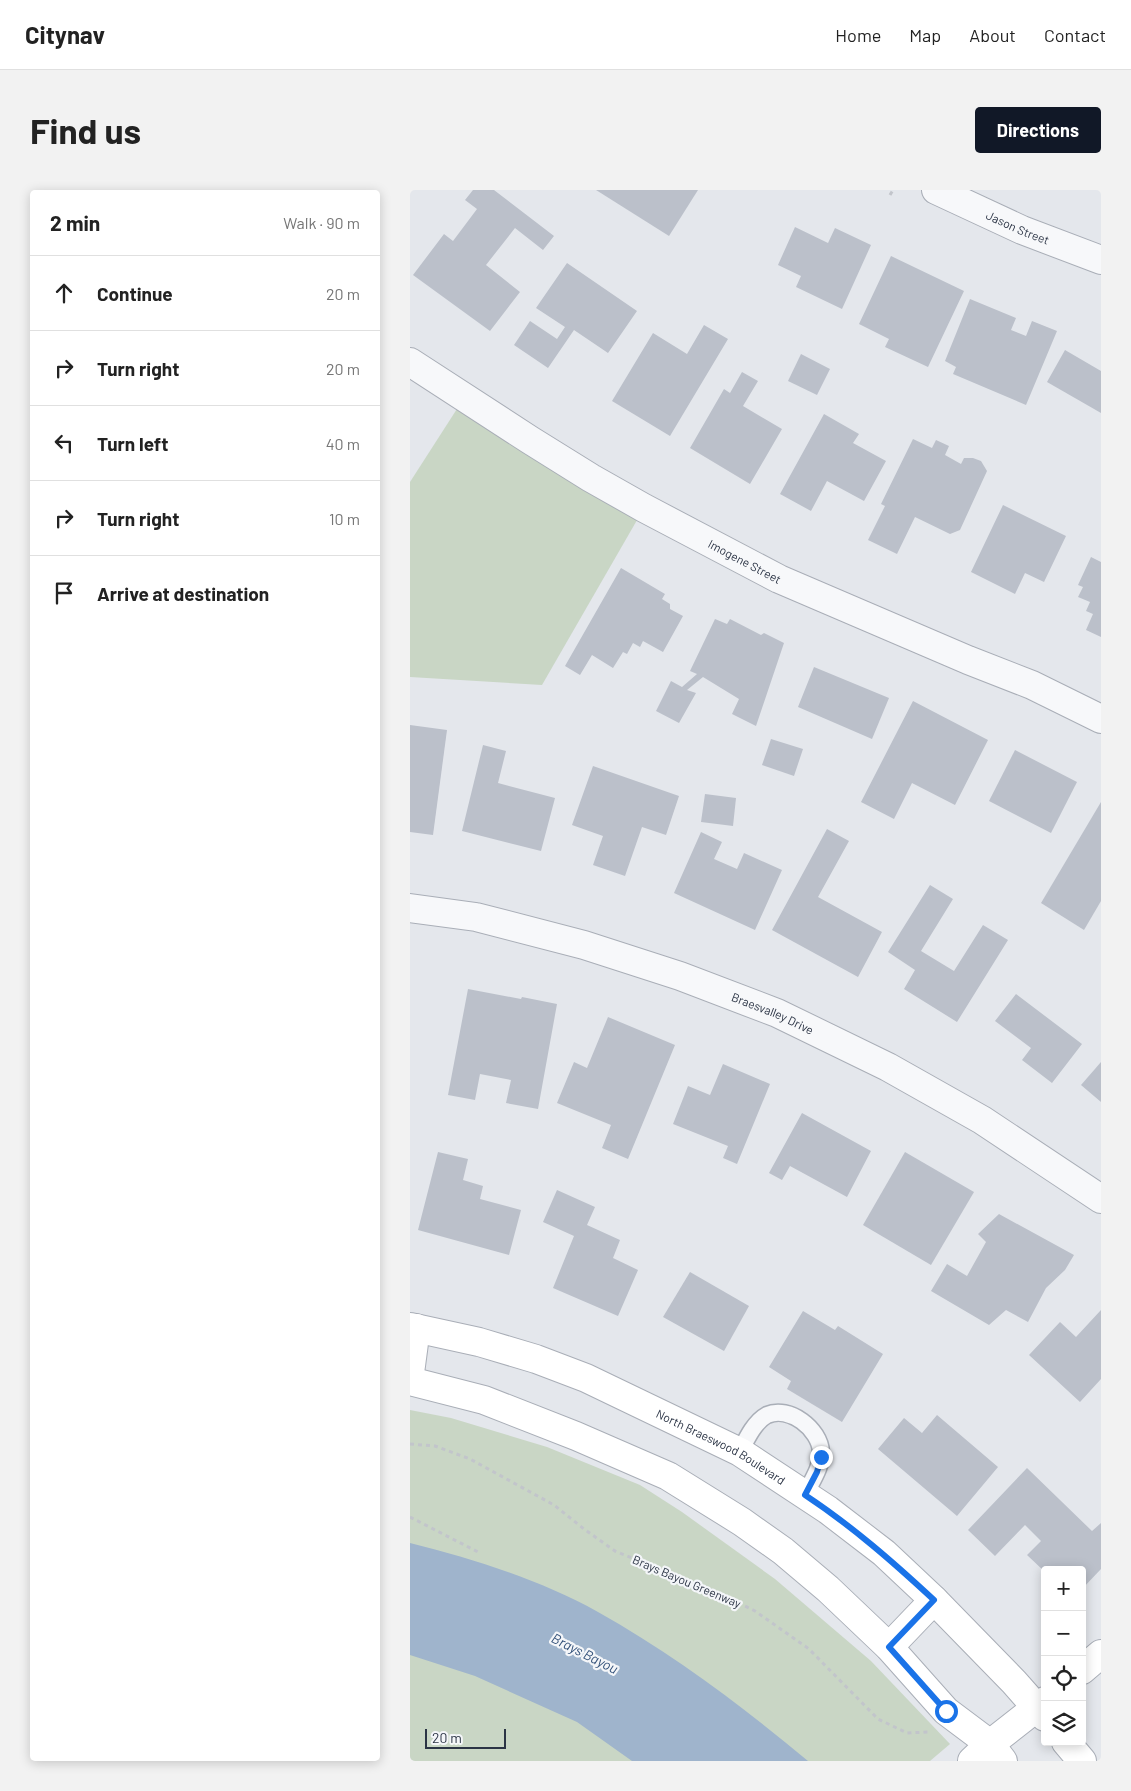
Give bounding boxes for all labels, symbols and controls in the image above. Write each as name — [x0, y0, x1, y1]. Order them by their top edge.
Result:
text: Citynav — [25, 20, 105, 49]
text: Home — [835, 24, 881, 46]
text: Map — [909, 24, 941, 46]
text: About — [969, 24, 1016, 46]
text: Contact — [1044, 24, 1106, 46]
button: Directions — [975, 107, 1101, 153]
text: Find us — [30, 109, 141, 151]
street label: Jason Street — [984, 207, 1051, 247]
text: 2 min — [50, 210, 100, 235]
text: Walk · 90 m — [283, 213, 360, 232]
icon: ahead — [50, 279, 78, 307]
text: Continue — [97, 282, 173, 305]
text: 20 m — [326, 284, 360, 303]
icon: right — [50, 354, 78, 382]
text: Turn right — [97, 357, 179, 380]
text: 20 m — [326, 359, 360, 378]
icon: left — [50, 429, 78, 457]
text: Turn left — [97, 432, 168, 455]
text: 40 m — [326, 434, 360, 453]
icon: right — [50, 504, 78, 532]
text: Turn right — [97, 507, 179, 530]
text: 10 m — [329, 509, 360, 528]
street label: Imogene Street — [706, 536, 784, 586]
icon: arrive — [50, 579, 78, 607]
text: Arrive at destination — [97, 582, 269, 605]
street label: Braesvalley Drive — [730, 989, 816, 1037]
street label: North Braeswood Boulevard — [654, 1406, 788, 1487]
route end — [810, 1446, 833, 1469]
street label: Brays Bayou Greenway — [631, 1552, 744, 1610]
map controls — [1041, 1566, 1086, 1746]
button: + — [1041, 1566, 1086, 1611]
button: − — [1041, 1611, 1086, 1656]
water label: Brays Bayou — [549, 1629, 621, 1677]
button: locate — [1041, 1656, 1086, 1701]
route start — [935, 1700, 958, 1723]
button: layers — [1041, 1701, 1086, 1746]
scale bar — [425, 1726, 506, 1749]
text: 20 m — [432, 1729, 462, 1746]

